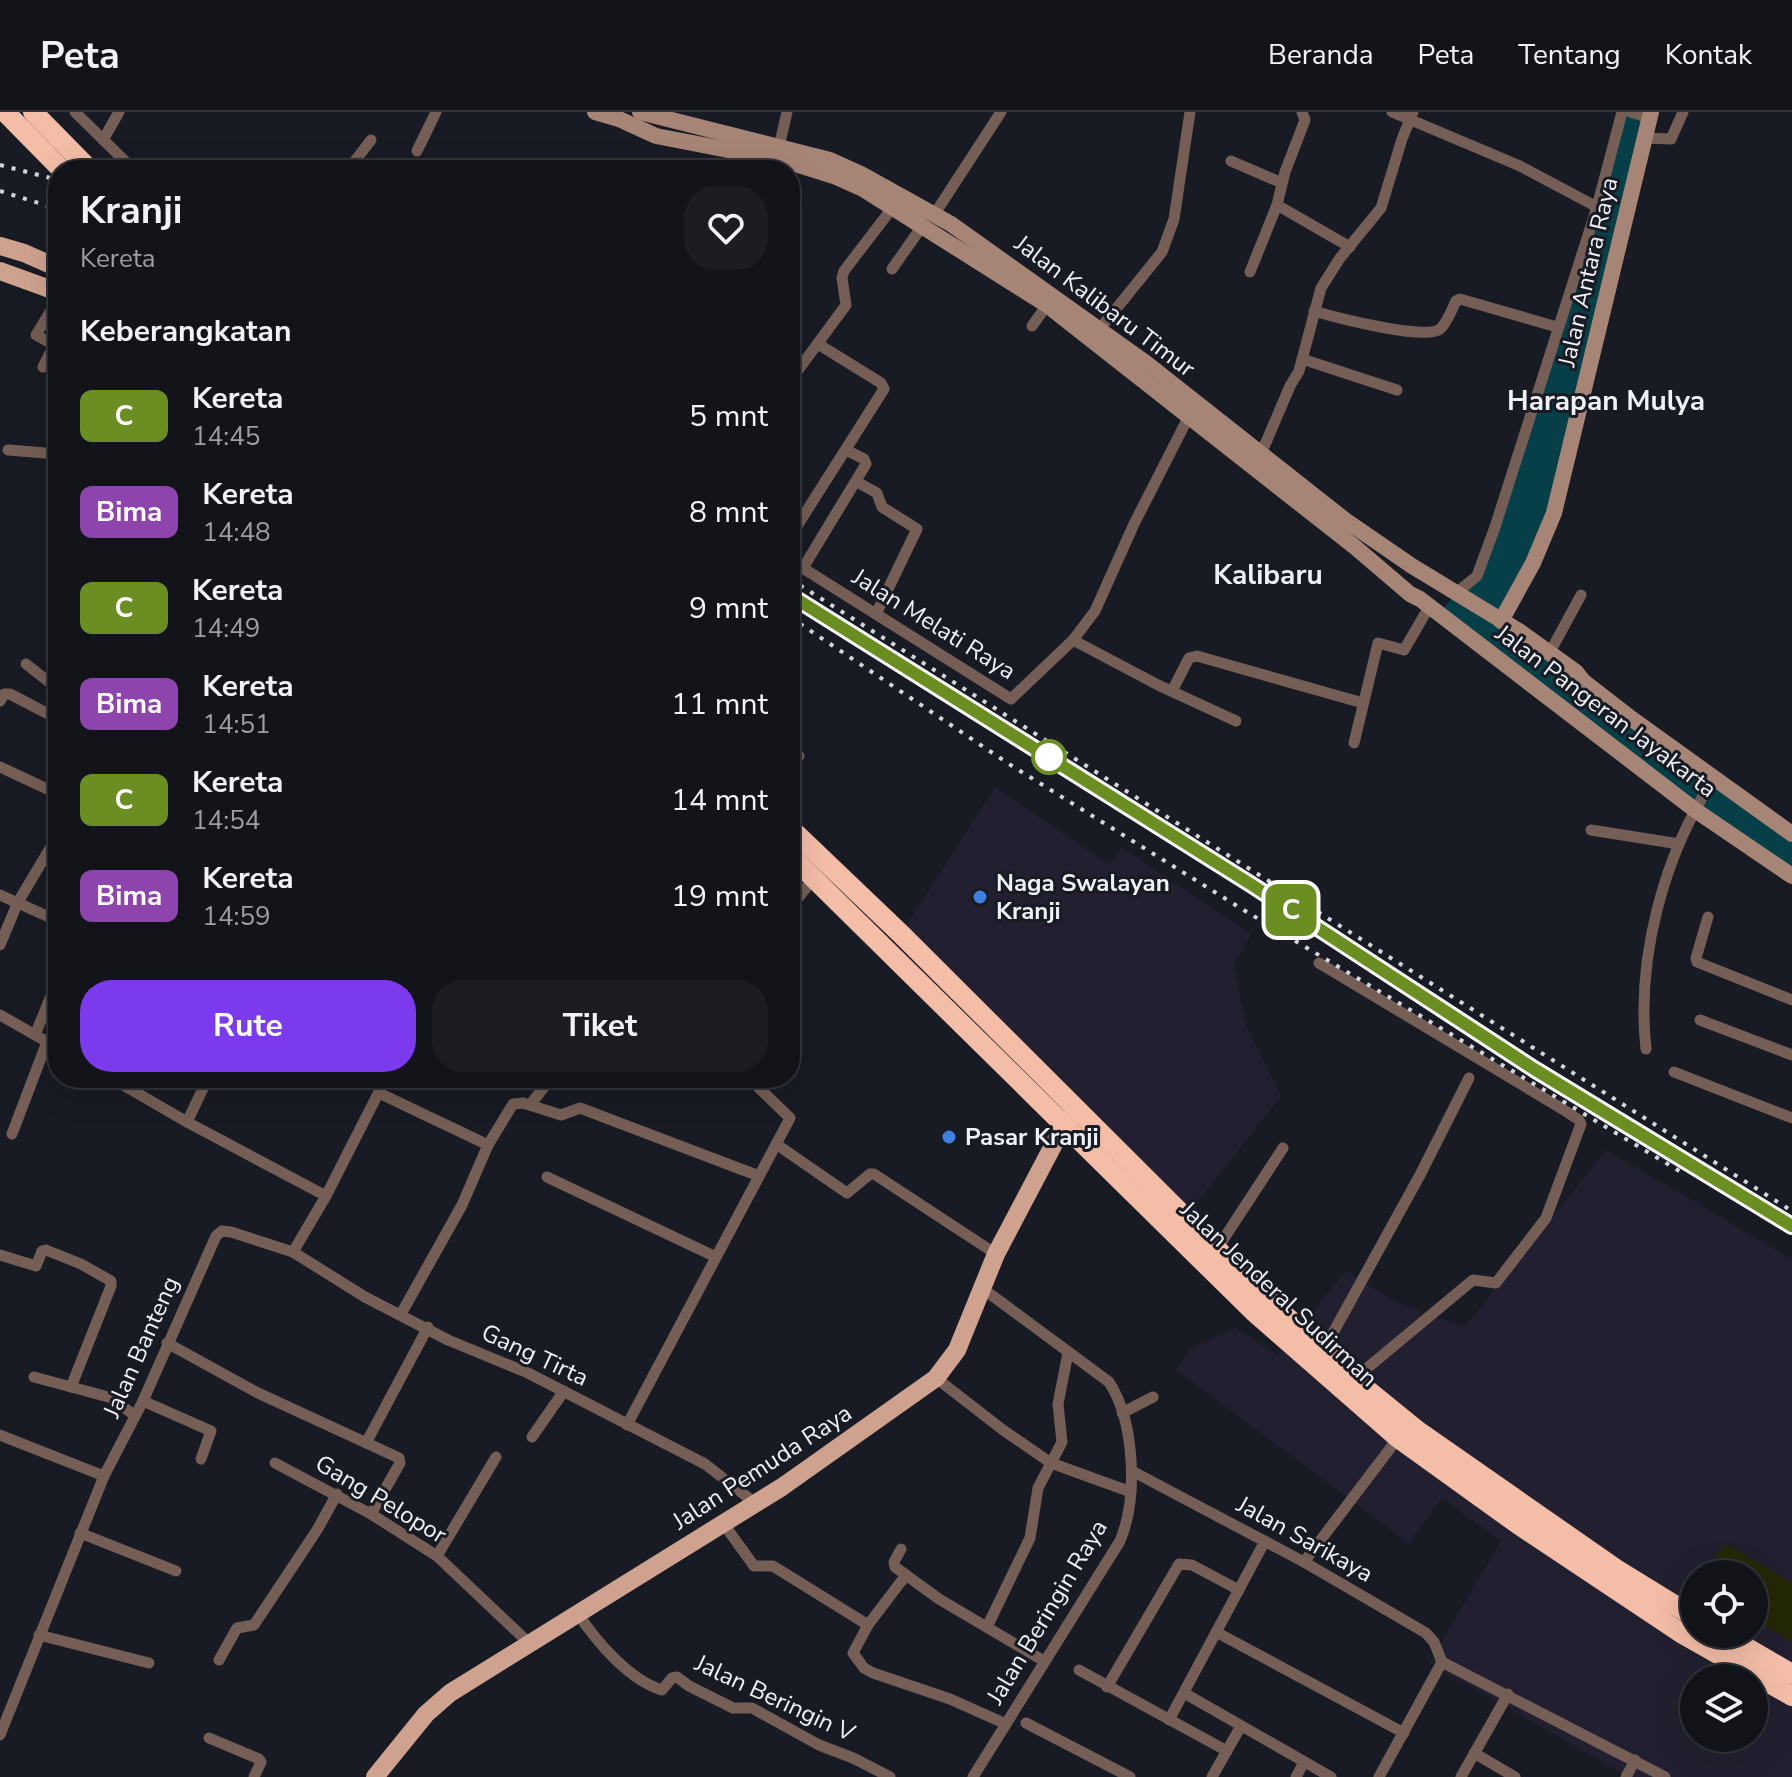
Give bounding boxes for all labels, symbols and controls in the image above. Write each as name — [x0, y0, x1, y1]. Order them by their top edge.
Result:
text: Peta — [40, 30, 120, 81]
text: Beranda — [1268, 36, 1374, 74]
text: Peta — [1418, 36, 1474, 74]
text: Tentang — [1518, 36, 1621, 74]
text: Kontak — [1665, 36, 1752, 74]
street label: Jalan Antara Raya — [1550, 174, 1625, 371]
text: Kranji — [80, 185, 183, 236]
button: heart — [684, 186, 768, 270]
street label: Jalan Kalibaru Timur — [1007, 227, 1202, 385]
text: Kereta — [80, 241, 156, 276]
text: Keberangkatan — [80, 311, 292, 352]
text: Kereta — [192, 378, 283, 419]
district label: Harapan Mulya — [1507, 382, 1705, 420]
text: 5 mnt — [689, 396, 768, 437]
text: C — [114, 397, 134, 435]
text: 14:45 — [192, 419, 260, 454]
text: Kereta — [202, 474, 294, 515]
text: 8 mnt — [689, 492, 768, 533]
text: Bima — [96, 493, 162, 531]
text: 14:48 — [202, 515, 271, 550]
district label: Kalibaru — [1213, 556, 1323, 594]
street label: Jalan Melati Raya — [845, 560, 1022, 687]
text: Kereta — [192, 570, 283, 611]
text: 9 mnt — [689, 588, 768, 629]
text: C — [114, 589, 134, 627]
text: 14:49 — [192, 611, 260, 646]
street label: Jalan Pangeran Jayakarta — [1488, 617, 1723, 805]
text: Kereta — [202, 666, 294, 707]
text: 11 mnt — [671, 684, 768, 725]
text: Bima — [96, 685, 162, 723]
text: 14:51 — [202, 707, 271, 742]
unlabelled marker — [1032, 740, 1066, 774]
text: Kereta — [192, 762, 283, 803]
text: 14 mnt — [671, 780, 768, 821]
text: C — [114, 781, 134, 819]
text: 14:54 — [192, 803, 260, 838]
text: Kereta — [202, 858, 294, 899]
place label: Naga Swalayan Kranji — [996, 867, 1170, 927]
text: 19 mnt — [671, 876, 768, 917]
text: Bima — [96, 877, 162, 915]
line badge: C — [1265, 884, 1317, 936]
marker: Naga Swalayan Kranji — [971, 888, 989, 906]
text: C — [1281, 891, 1301, 929]
text: 14:59 — [202, 899, 271, 934]
button: Rute — [80, 980, 416, 1072]
button: Tiket — [432, 980, 768, 1072]
place label: Pasar Kranji — [965, 1121, 1099, 1153]
marker: Pasar Kranji — [940, 1128, 958, 1146]
street label: Jalan Jenderal Sudirman — [1173, 1193, 1385, 1394]
street label: Jalan Banteng — [95, 1271, 186, 1424]
street label: Gang Tirta — [476, 1316, 594, 1394]
street label: Jalan Pemuda Raya — [665, 1397, 858, 1538]
street label: Gang Pelopor — [309, 1447, 453, 1551]
street label: Jalan Sarikaya — [1230, 1488, 1379, 1590]
street label: Jalan Beringin Raya — [979, 1514, 1115, 1711]
map controls — [1680, 1560, 1768, 1752]
button: locate — [1680, 1560, 1768, 1648]
street label: Jalan Beringin V — [689, 1647, 861, 1749]
button: layers — [1680, 1664, 1768, 1752]

